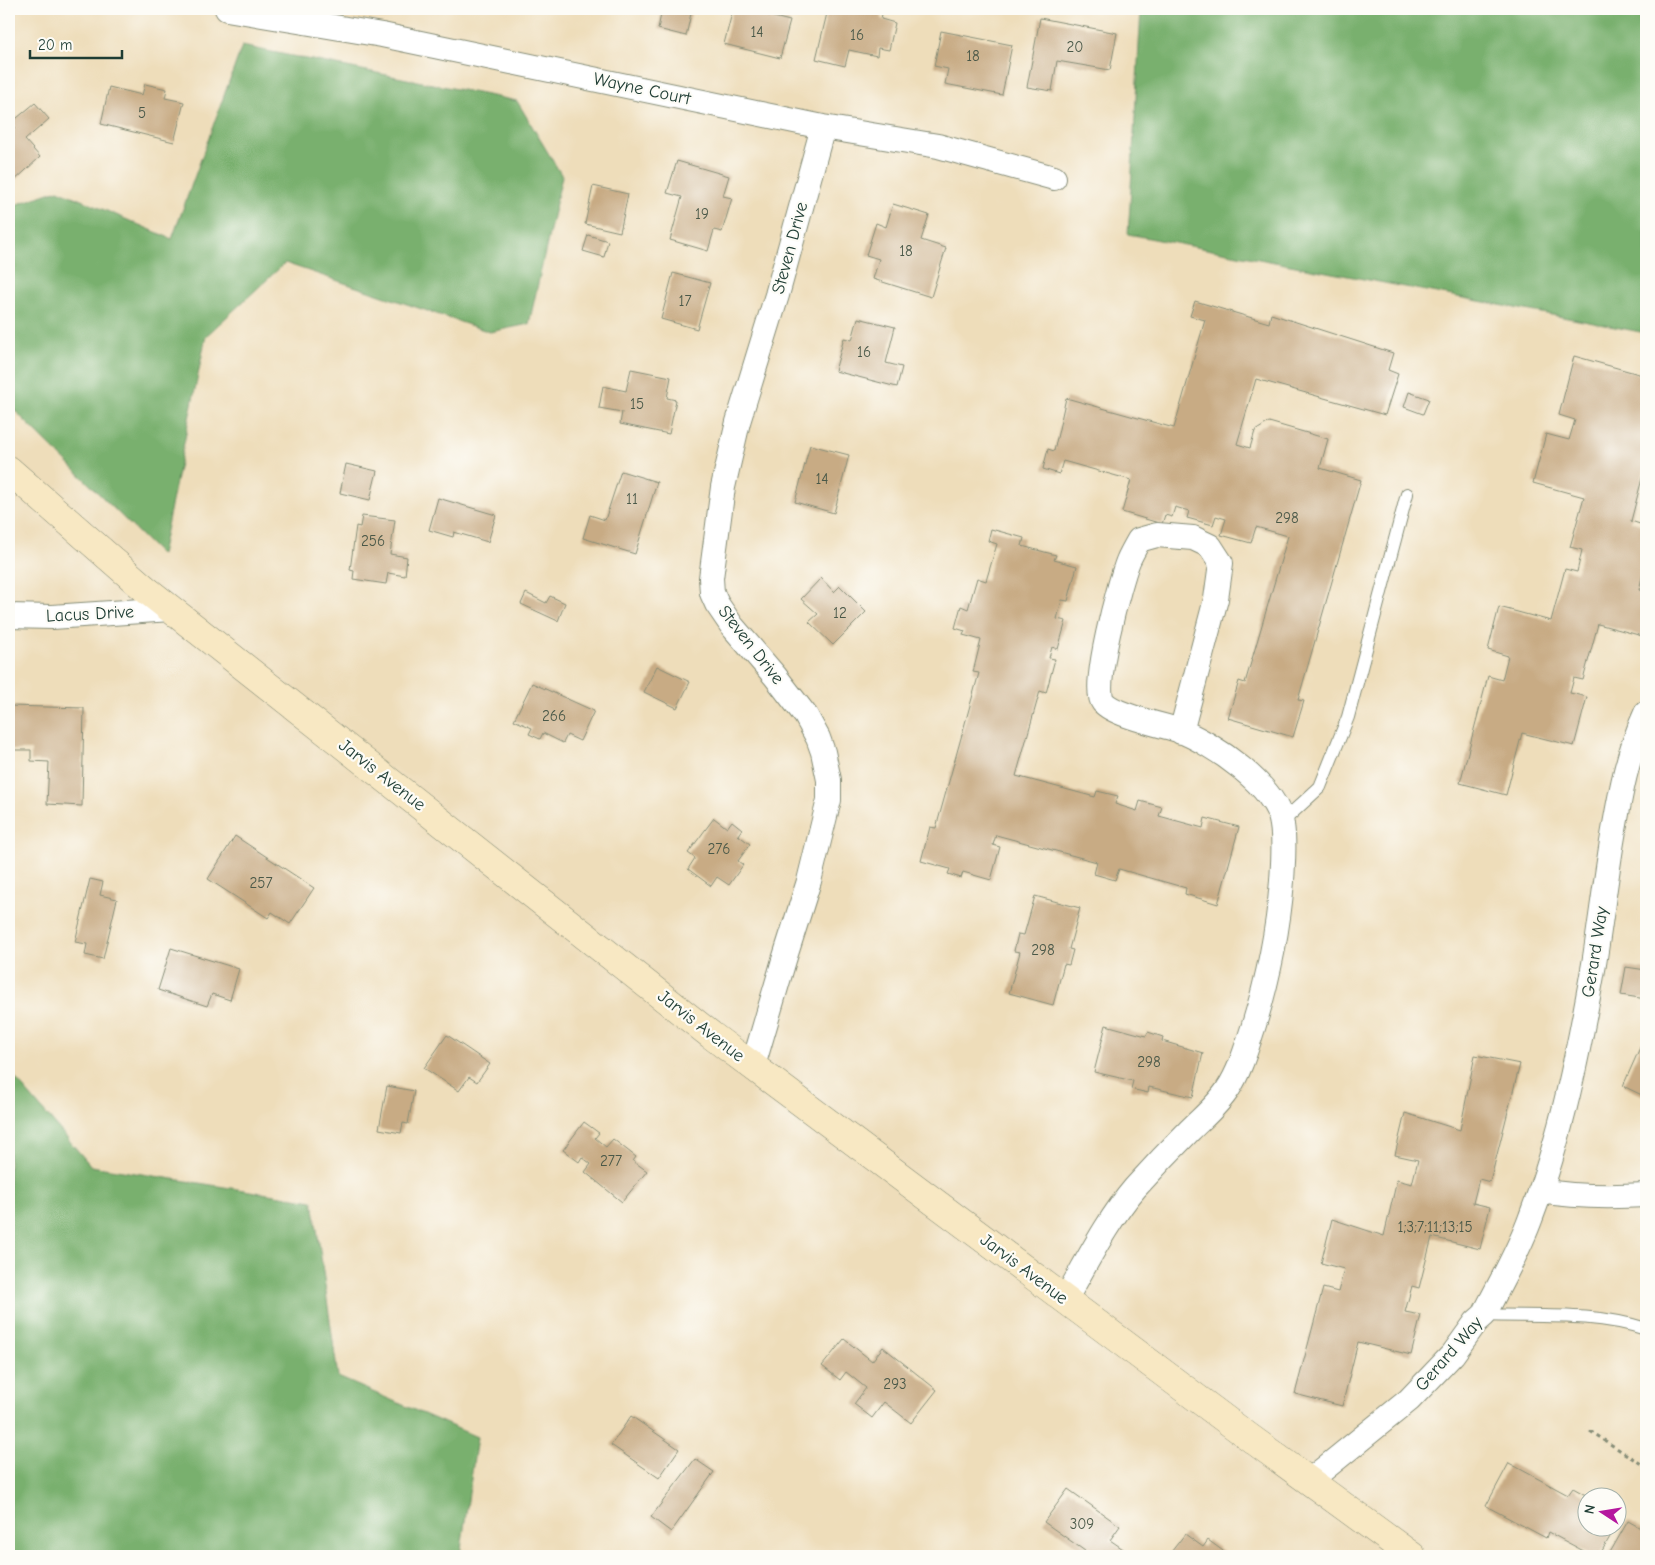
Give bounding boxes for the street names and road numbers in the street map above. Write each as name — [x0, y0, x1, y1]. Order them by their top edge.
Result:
street label: Wayne Court — [592, 68, 693, 110]
street label: Steven Drive — [768, 200, 812, 296]
street label: Lacus Drive — [45, 601, 135, 627]
street label: Steven Drive — [714, 601, 788, 689]
street label: Jarvis Avenue — [334, 735, 430, 815]
street label: Gerard Way — [1577, 904, 1613, 999]
street label: Jarvis Avenue — [653, 986, 749, 1066]
street label: Jarvis Avenue — [976, 1229, 1072, 1309]
street label: Gerard Way — [1411, 1312, 1488, 1396]

